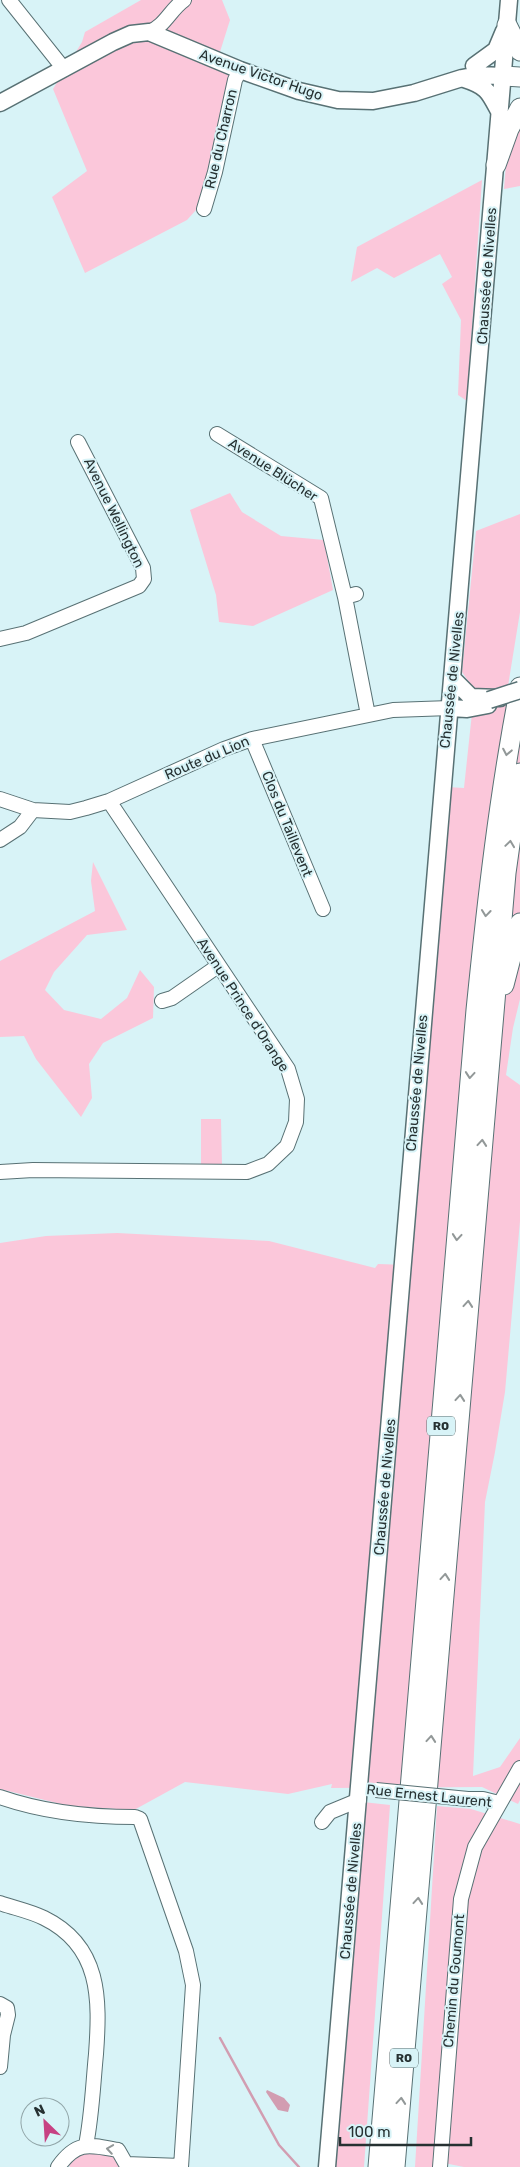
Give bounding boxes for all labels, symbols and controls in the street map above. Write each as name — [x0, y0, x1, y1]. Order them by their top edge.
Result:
street label: Avenue Victor Hugo — [197, 46, 325, 104]
street label: Rue du Charron — [201, 88, 241, 190]
street label: Chaussée de Nivelles — [474, 207, 500, 345]
street label: Avenue Blücher — [225, 435, 321, 506]
street label: Avenue Wellington — [80, 455, 148, 571]
street label: Chaussée de Nivelles — [436, 611, 468, 749]
street label: Route du Lion — [162, 733, 252, 783]
one-way arrow — [503, 748, 513, 757]
street label: Clos du Taillevent — [258, 769, 316, 880]
one-way arrow — [504, 840, 515, 848]
one-way arrow — [480, 909, 491, 917]
street label: Avenue Prince d'Orange — [193, 935, 293, 1075]
street label: Chaussée de Nivelles — [403, 1014, 431, 1152]
one-way arrow — [465, 1071, 476, 1079]
one-way arrow — [476, 1138, 487, 1146]
one-way arrow — [451, 1233, 462, 1241]
one-way arrow — [462, 1300, 473, 1308]
one-way arrow — [454, 1393, 465, 1401]
road number: R0 — [427, 1416, 455, 1435]
street label: Chaussée de Nivelles — [371, 1418, 399, 1556]
one-way arrow — [439, 1573, 450, 1581]
one-way arrow — [425, 1735, 436, 1743]
street label: Rue Ernest Laurent — [365, 1781, 493, 1811]
street label: Chaussée de Nivelles — [337, 1822, 365, 1960]
one-way arrow — [412, 1897, 423, 1905]
street label: Chemin du Goumont — [440, 1913, 468, 2048]
road number: R0 — [390, 2048, 418, 2068]
north arrow — [20, 2097, 70, 2147]
one-way arrow — [395, 2097, 406, 2105]
text: N — [32, 2101, 48, 2121]
scale bar — [340, 2114, 471, 2146]
text: 100 m — [348, 2123, 390, 2141]
one-way arrow — [106, 2144, 115, 2154]

